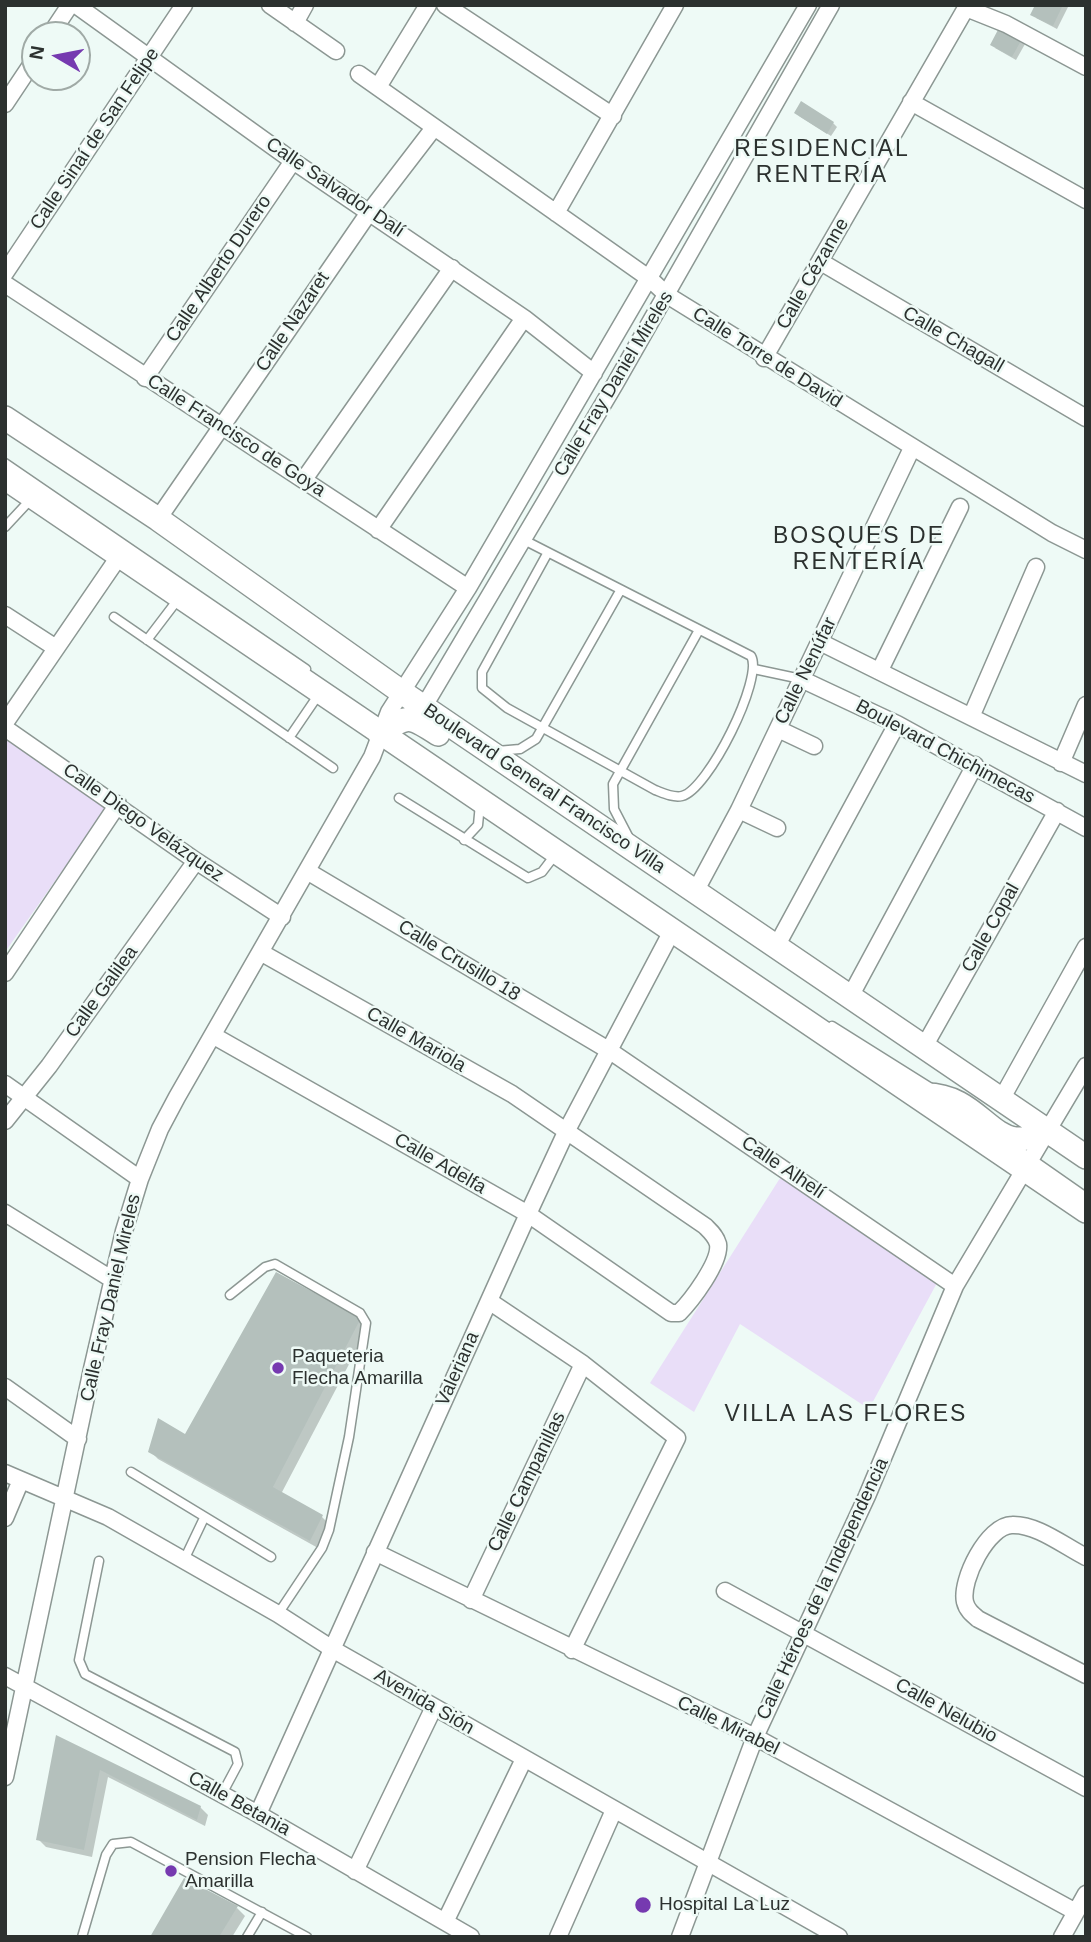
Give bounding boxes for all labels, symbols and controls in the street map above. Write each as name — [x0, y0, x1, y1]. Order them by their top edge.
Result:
north arrow — [21, 21, 91, 91]
text: N — [25, 44, 48, 61]
street label: Calle Sinaí de San Felipe — [26, 44, 164, 234]
street label: Calle Salvador Dalí — [261, 133, 409, 243]
district label: RESIDENCIAL RENTERÍA — [736, 136, 908, 190]
street label: Calle Alberto Durero — [161, 191, 277, 347]
street label: Calle Cézanne — [772, 214, 854, 334]
street label: Calle Nazaret — [251, 268, 335, 376]
street label: Calle Fray Daniel Mireles — [550, 287, 678, 481]
street label: Calle Chagall — [898, 302, 1008, 378]
street label: Calle Torre de David — [688, 303, 846, 413]
street label: Calle Francisco de Goya — [143, 370, 329, 502]
district label: BOSQUES DE RENTERÍA — [774, 523, 944, 577]
street label: Calle Nenúfar — [770, 614, 842, 728]
street label: Boulevard Chichimecas — [852, 695, 1038, 809]
street label: Boulevard General Francisco Villa — [419, 699, 669, 879]
street label: Calle Diego Velázquez — [58, 759, 228, 887]
street label: Calle Copal — [957, 880, 1025, 976]
street label: Calle Crusillo 18 — [394, 916, 524, 1006]
street label: Calle Galilea — [61, 942, 143, 1042]
street label: Calle Mariola — [362, 1002, 470, 1078]
street label: Calle Adelfa — [390, 1129, 490, 1199]
street label: Calle Alhelí — [737, 1132, 829, 1204]
street label: Calle Fray Daniel Mireles — [76, 1192, 146, 1404]
street label: Valeriana — [432, 1328, 484, 1410]
place label: Paqueteria Flecha Amarilla — [292, 1346, 423, 1390]
marker: Paqueteria Flecha Amarilla — [270, 1360, 286, 1376]
district label: VILLA LAS FLORES — [727, 1401, 965, 1429]
street label: Calle Campanillas — [483, 1408, 571, 1556]
street label: Calle Héroes de la Independencia — [752, 1454, 894, 1724]
street label: Avenida Sión — [370, 1664, 478, 1740]
street label: Calle Nelubio — [891, 1674, 1001, 1748]
street label: Calle Mirabel — [673, 1691, 783, 1761]
street label: Calle Betania — [184, 1767, 294, 1841]
place label: Pension Flecha Amarilla — [185, 1849, 316, 1893]
marker: Pension Flecha Amarilla — [163, 1863, 179, 1879]
place label: Hospital La Luz — [659, 1894, 790, 1916]
marker: Hospital La Luz — [633, 1895, 653, 1915]

